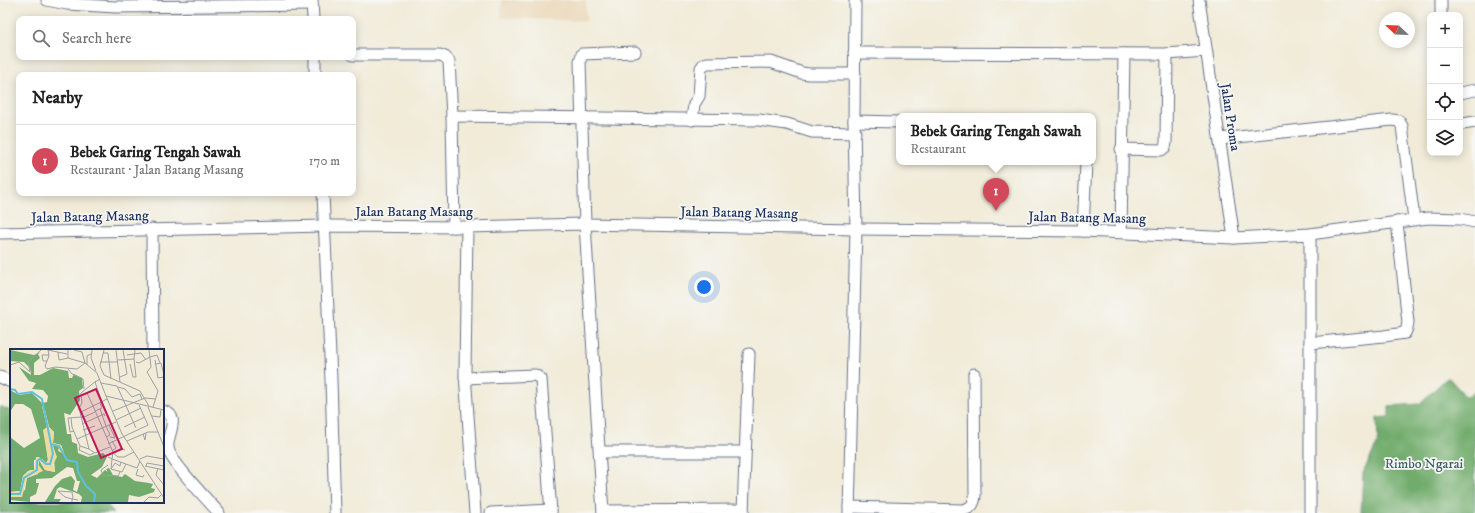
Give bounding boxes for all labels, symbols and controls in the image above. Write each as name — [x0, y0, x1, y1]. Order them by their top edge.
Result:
north arrow — [1379, 12, 1415, 48]
map controls — [1427, 12, 1463, 156]
button: + — [1427, 12, 1463, 48]
search box — [16, 16, 356, 60]
icon: search — [30, 27, 52, 49]
text: Search here — [62, 29, 131, 48]
button: − — [1427, 48, 1463, 84]
street label: Jalan Proma — [1215, 80, 1244, 152]
button: locate — [1427, 84, 1463, 120]
text: Nearby — [32, 87, 82, 109]
popup — [896, 113, 1096, 165]
button: layers — [1427, 120, 1463, 156]
text: Bebek Garing Tengah Sawah — [911, 122, 1081, 141]
text: Restaurant — [911, 141, 966, 157]
text: Bebek Garing Tengah Sawah — [70, 143, 241, 162]
text: 1 — [43, 153, 47, 169]
text: 170 m — [309, 153, 340, 169]
text: Restaurant · Jalan Batang Masang — [70, 162, 243, 178]
pin: 1 — [983, 178, 1009, 211]
street label: Jalan Batang Masang — [353, 203, 473, 221]
street label: Jalan Batang Masang — [678, 203, 798, 223]
street label: Jalan Batang Masang — [29, 207, 149, 227]
street label: Jalan Batang Masang — [1026, 208, 1146, 228]
your location — [694, 277, 714, 297]
inset map — [10, 349, 164, 503]
park label: Rimbo Ngarai — [1385, 455, 1464, 473]

